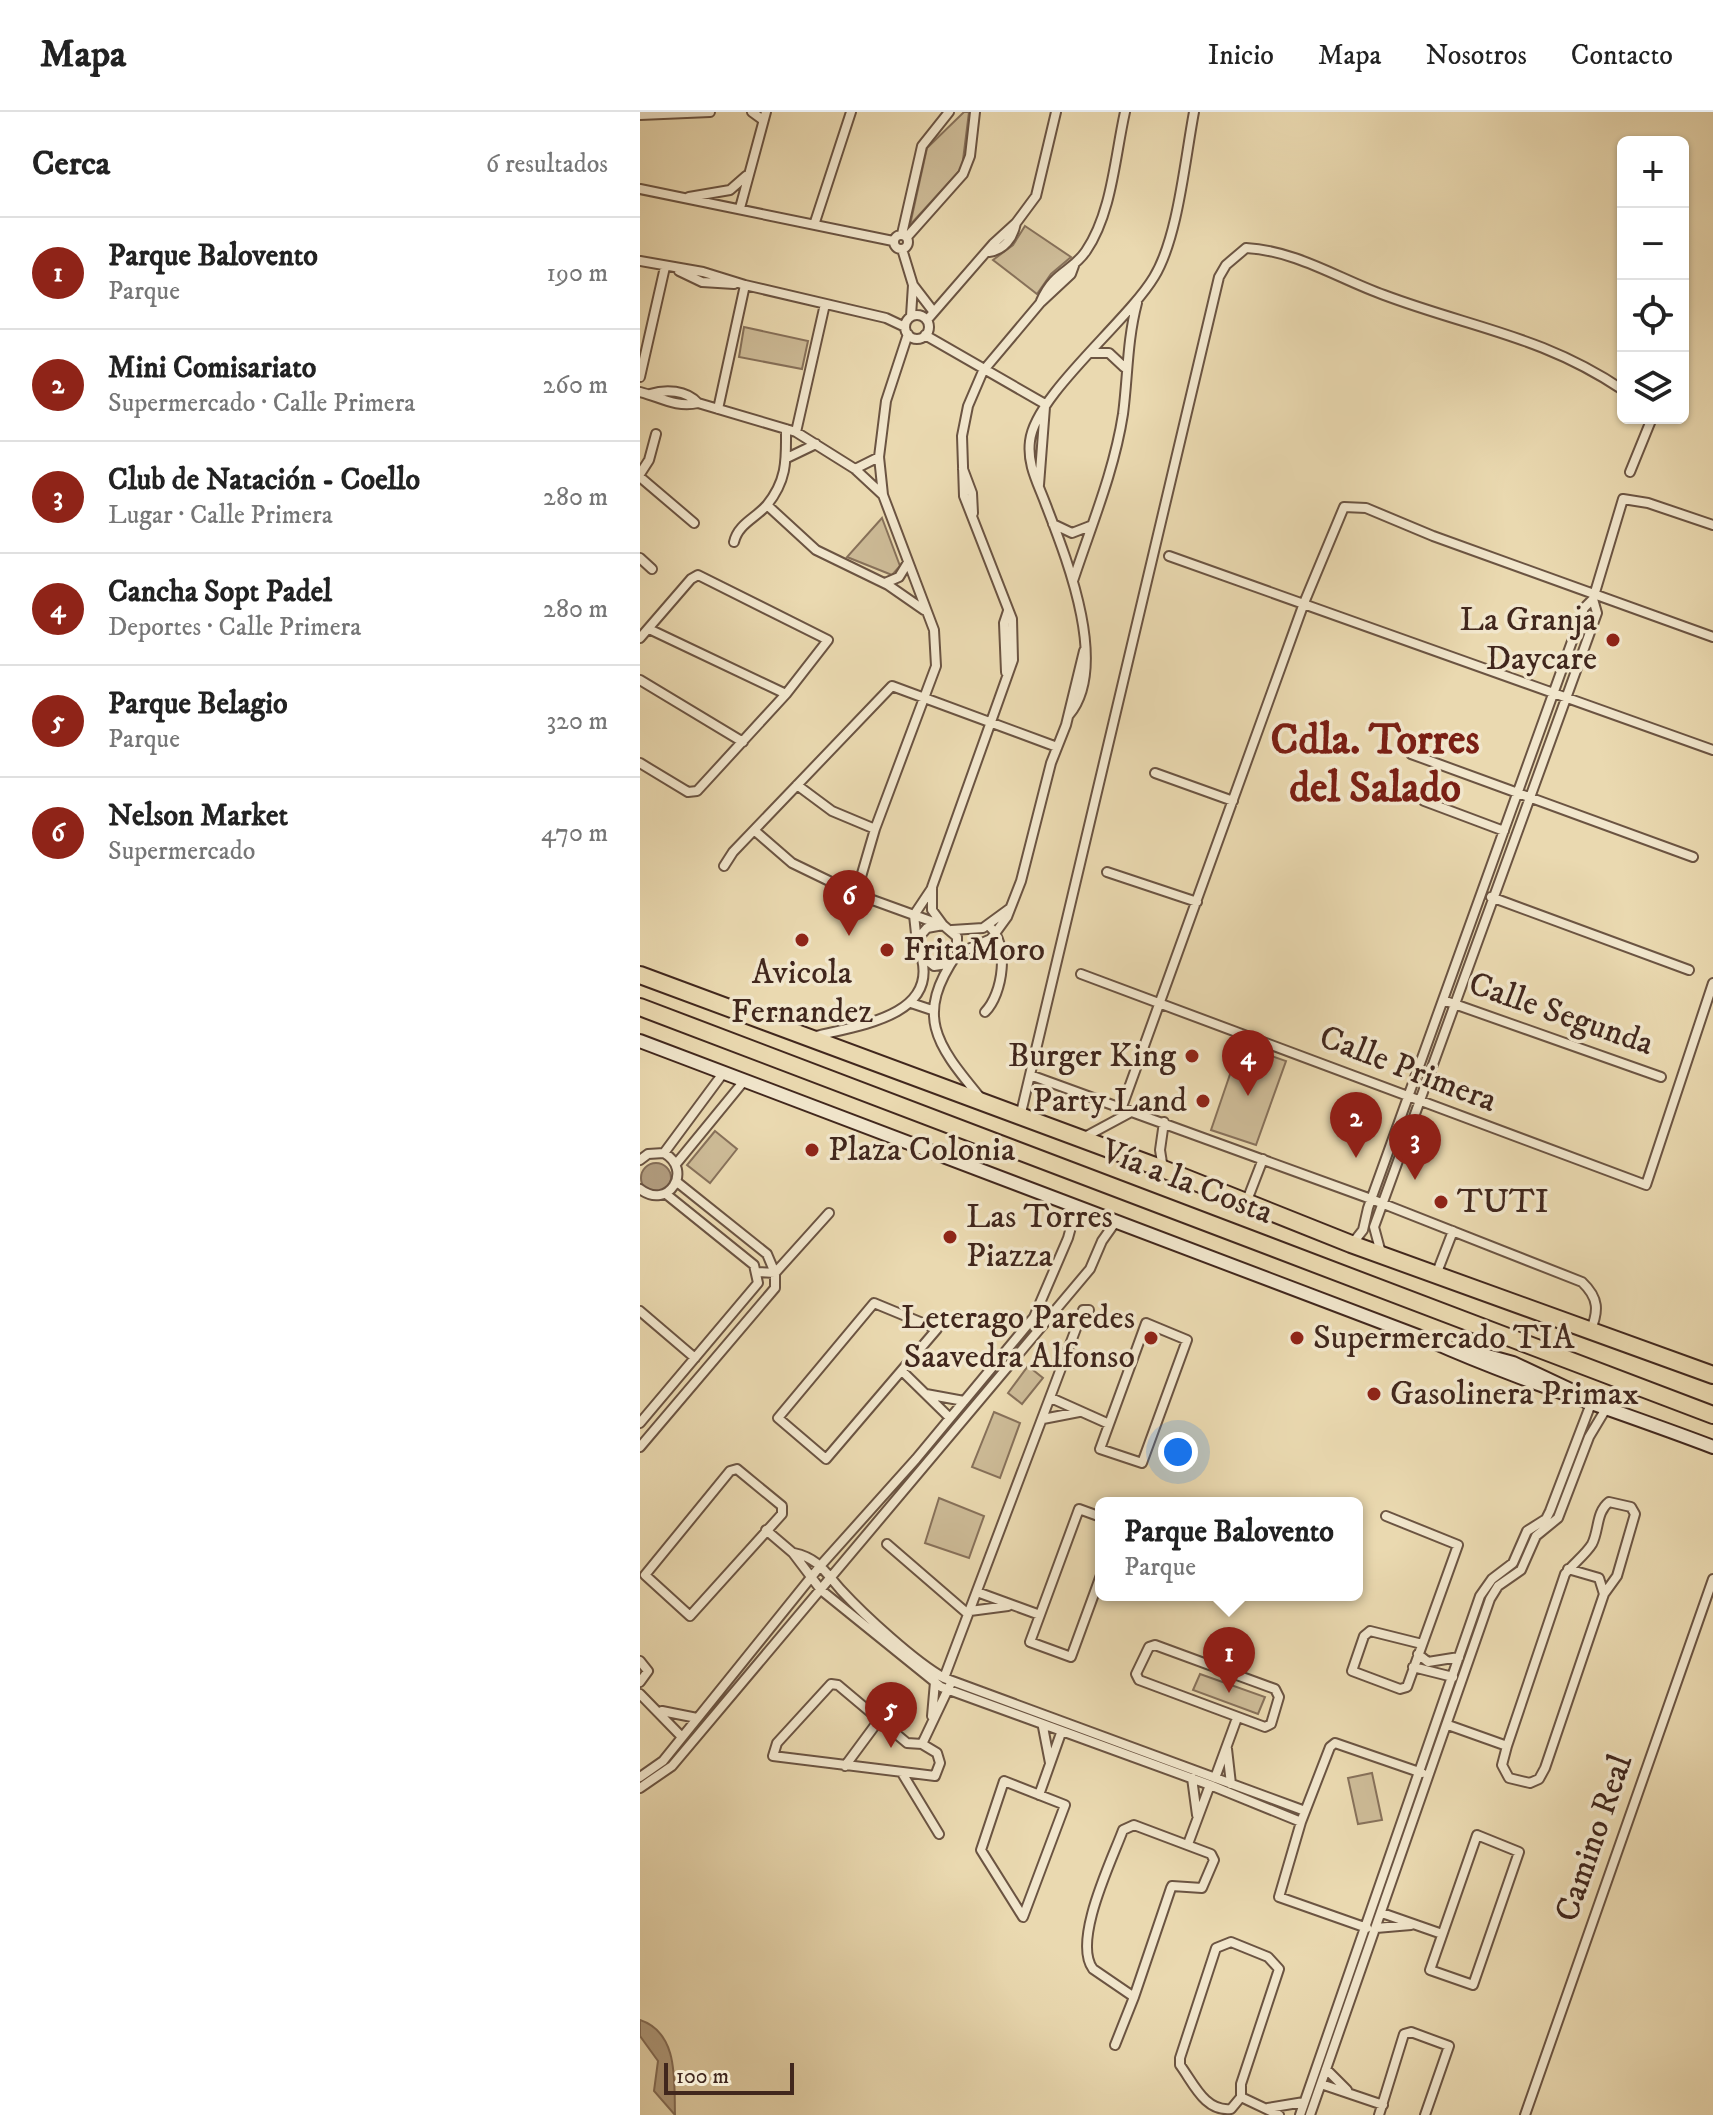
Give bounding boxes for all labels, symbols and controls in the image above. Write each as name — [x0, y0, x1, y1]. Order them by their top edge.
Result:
text: Mapa — [40, 31, 126, 79]
text: Inicio — [1208, 38, 1274, 73]
text: Mapa — [1318, 38, 1381, 73]
text: Nosotros — [1425, 38, 1527, 73]
text: Contacto — [1571, 38, 1673, 73]
map controls — [1617, 136, 1689, 424]
button: + — [1617, 136, 1689, 208]
text: Cerca — [32, 143, 110, 185]
text: 6 resultados — [486, 148, 608, 181]
button: − — [1617, 208, 1689, 280]
text: Parque Balovento — [108, 238, 318, 275]
text: 1 — [53, 257, 63, 290]
text: 190 m — [546, 257, 608, 290]
text: Parque — [108, 275, 180, 308]
button: locate — [1617, 280, 1689, 352]
text: Mini Comisariato — [108, 350, 316, 387]
button: layers — [1617, 352, 1689, 424]
text: 2 — [52, 369, 64, 402]
text: 260 m — [543, 369, 608, 402]
text: Supermercado · Calle Primera — [108, 387, 415, 420]
text: Club de Natación - Coello — [108, 462, 420, 499]
text: 3 — [53, 481, 63, 514]
text: 280 m — [543, 481, 608, 514]
text: Lugar · Calle Primera — [108, 499, 333, 532]
text: Cancha Sopt Padel — [108, 574, 332, 611]
text: 4 — [51, 593, 65, 626]
text: 280 m — [543, 593, 608, 626]
place label: La Granja Daycare — [1460, 599, 1598, 680]
text: Deportes · Calle Primera — [108, 611, 361, 644]
marker: La Granja Daycare — [1604, 631, 1622, 649]
text: Parque Belagio — [108, 686, 288, 723]
text: 5 — [52, 705, 64, 738]
text: 320 m — [546, 705, 608, 738]
district label: Cdla. Torres del Salado — [1271, 715, 1479, 815]
text: Parque — [108, 723, 180, 756]
text: Nelson Market — [108, 798, 288, 835]
text: 6 — [51, 817, 65, 850]
text: 470 m — [541, 817, 608, 850]
text: Supermercado — [108, 835, 255, 868]
pin: 6 — [823, 870, 875, 936]
place label: FritaMoro — [903, 929, 1045, 971]
marker: Avicola Fernandez — [793, 931, 811, 949]
marker: FritaMoro — [878, 941, 896, 959]
place label: Avicola Fernandez — [731, 952, 873, 1033]
street label: Calle Segunda — [1463, 963, 1659, 1065]
street label: Calle Primera — [1313, 1016, 1503, 1122]
pin: 4 — [1222, 1030, 1274, 1096]
place label: Burger King — [1008, 1035, 1176, 1077]
marker: Burger King — [1183, 1047, 1201, 1065]
place label: Party Land — [1032, 1080, 1187, 1122]
marker: Party Land — [1194, 1092, 1212, 1110]
pin: 2 — [1330, 1092, 1382, 1158]
pin: 3 — [1389, 1114, 1441, 1180]
place label: Plaza Colonia — [828, 1129, 1016, 1171]
street label: Vía a la Costa — [1094, 1130, 1279, 1234]
marker: Plaza Colonia — [803, 1141, 821, 1159]
place label: TUTI — [1457, 1181, 1549, 1223]
marker: TUTI — [1432, 1193, 1450, 1211]
place label: Las Torres Piazza — [966, 1196, 1113, 1277]
marker: Las Torres Piazza — [941, 1228, 959, 1246]
place label: Leterago Paredes Saavedra Alfonso — [901, 1297, 1135, 1378]
place label: Supermercado TIA — [1313, 1317, 1575, 1359]
marker: Leterago Paredes Saavedra Alfonso — [1142, 1329, 1160, 1347]
marker: Supermercado TIA — [1288, 1329, 1306, 1347]
place label: Gasolinera Primax — [1390, 1373, 1639, 1415]
marker: Gasolinera Primax — [1365, 1385, 1383, 1403]
your location — [1158, 1432, 1198, 1472]
popup — [1095, 1497, 1363, 1601]
text: Parque Balovento — [1124, 1514, 1334, 1551]
text: Parque — [1124, 1551, 1196, 1584]
pin: 1 — [1203, 1627, 1255, 1693]
pin: 5 — [865, 1682, 917, 1748]
street label: Camino Real — [1546, 1748, 1642, 1927]
scale bar — [664, 2059, 794, 2095]
text: 100 m — [676, 2063, 729, 2090]

